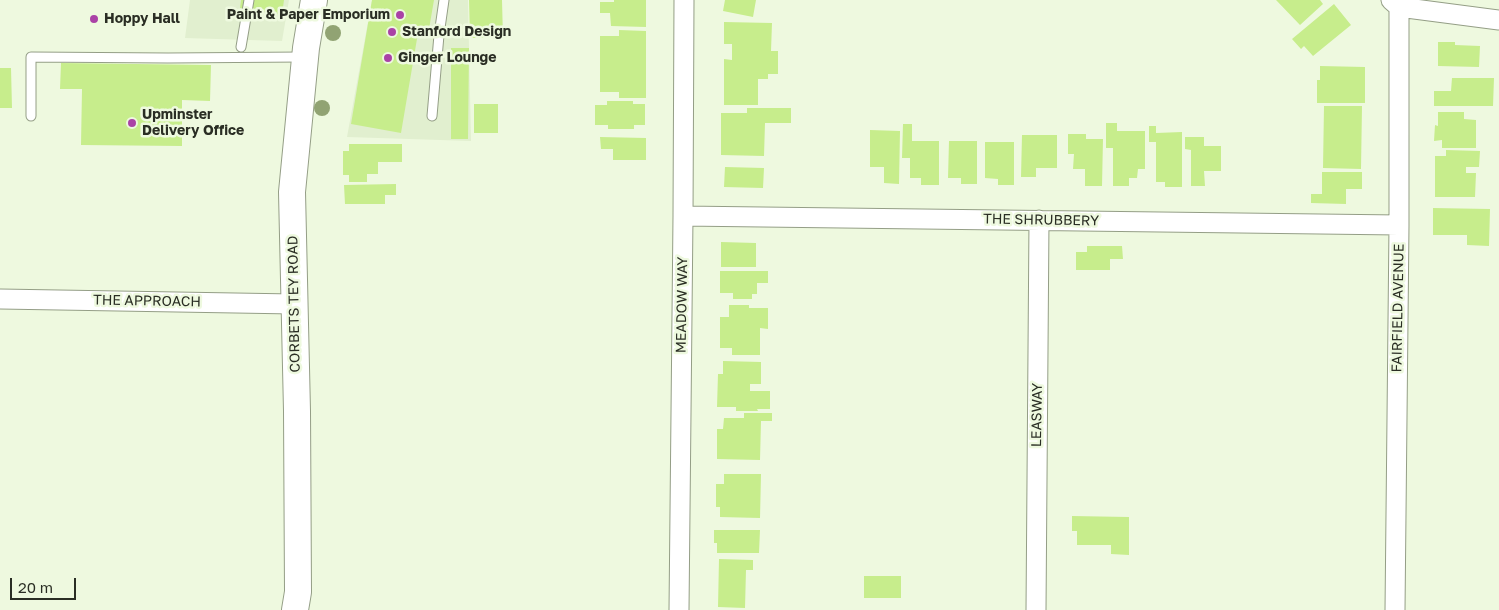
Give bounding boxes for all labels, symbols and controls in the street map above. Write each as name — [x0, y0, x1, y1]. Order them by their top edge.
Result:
place label: Paint & Paper Emporium — [227, 7, 390, 23]
marker: Paint & Paper Emporium — [394, 9, 406, 21]
place label: Hoppy Hall — [104, 11, 180, 27]
marker: Hoppy Hall — [88, 13, 100, 25]
place label: Stanford Design — [402, 24, 511, 40]
marker: Stanford Design — [386, 26, 398, 38]
place label: Ginger Lounge — [398, 50, 496, 66]
marker: Ginger Lounge — [382, 52, 394, 64]
place label: Upminster Delivery Office — [142, 107, 244, 140]
marker: Upminster Delivery Office — [126, 117, 138, 129]
street label: THE SHRUBBERY — [983, 211, 1099, 229]
street label: CORBETS TEY ROAD — [284, 235, 304, 373]
street label: FAIRFIELD AVENUE — [1388, 243, 1408, 373]
street label: MEADOW WAY — [673, 257, 691, 353]
street label: THE APPROACH — [93, 292, 201, 310]
street label: LEASWAY — [1028, 383, 1046, 447]
scale bar — [12, 568, 79, 600]
text: 20 m — [18, 578, 53, 596]

